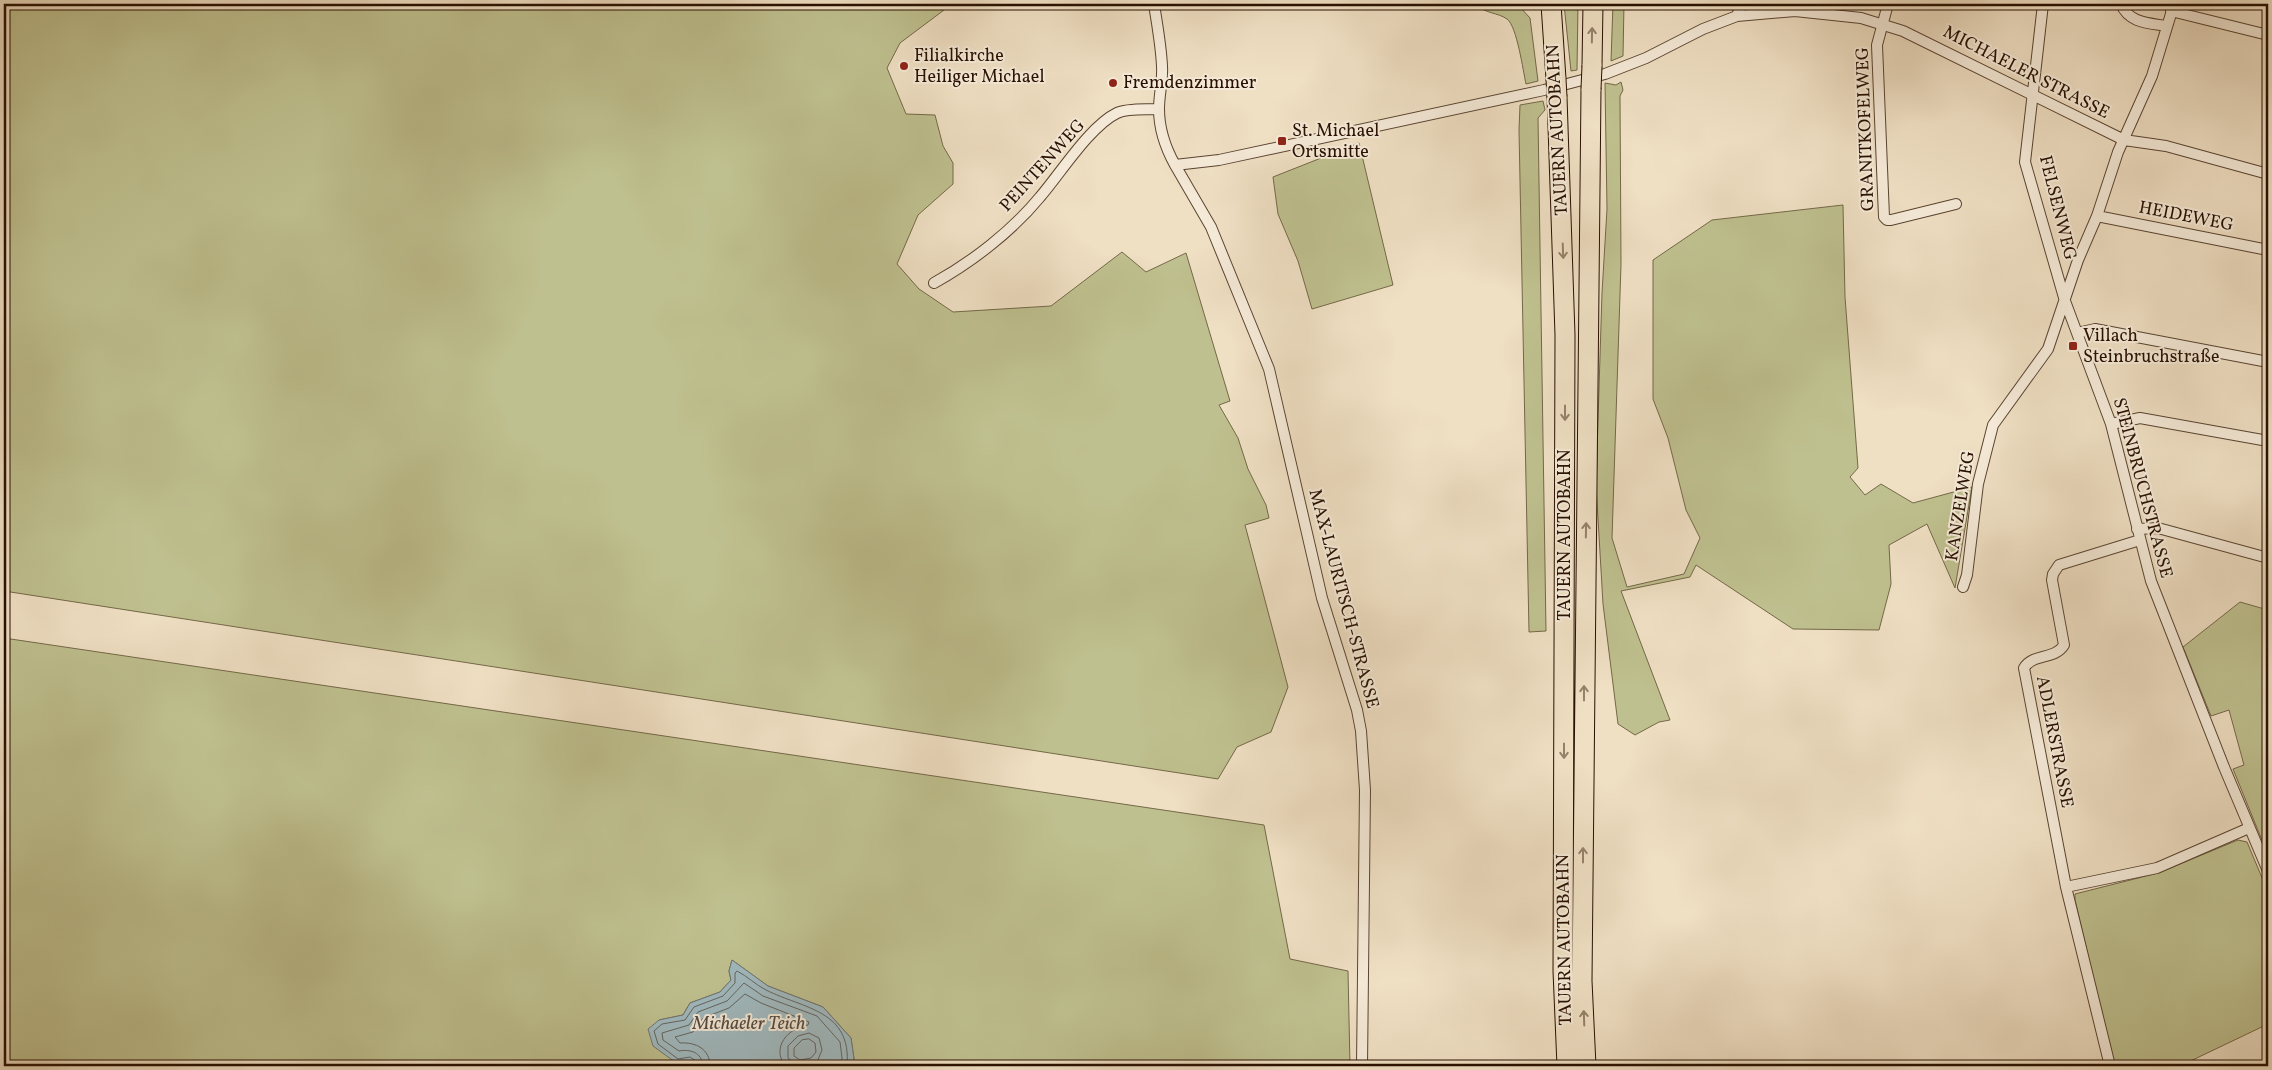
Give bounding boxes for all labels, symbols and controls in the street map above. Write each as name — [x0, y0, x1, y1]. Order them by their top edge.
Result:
street label: MICHAELER STRASSE — [1938, 20, 2114, 126]
one-way arrow — [1587, 27, 1597, 44]
place label: Filialkirche Heiliger Michael — [914, 44, 1045, 90]
street label: TAUERN AUTOBAHN — [1541, 44, 1575, 216]
street label: GRANITKOFELWEG — [1851, 46, 1881, 212]
marker: Filialkirche Heiliger Michael — [898, 60, 910, 72]
place label: Fremdenzimmer — [1123, 71, 1257, 96]
marker: Fremdenzimmer — [1107, 77, 1119, 89]
street label: PEINTENWEG — [994, 114, 1092, 218]
place label: St. Michael Ortsmitte — [1292, 119, 1379, 165]
marker: St. Michael Ortsmitte — [1276, 135, 1288, 147]
street label: FELSENWEG — [2032, 153, 2082, 263]
street label: HEIDEWEG — [2136, 196, 2236, 238]
one-way arrow — [1558, 242, 1568, 259]
place label: Villach Steinbruchstraße — [2083, 324, 2219, 370]
marker: Villach Steinbruchstraße — [2067, 340, 2079, 352]
street label: STEINBRUCHSTRASSE — [2106, 395, 2178, 581]
one-way arrow — [1560, 405, 1570, 421]
street label: TAUERN AUTOBAHN — [1553, 449, 1578, 621]
street label: KANZELWEG — [1940, 449, 1982, 563]
street label: MAX-LAURITSCH-STRASSE — [1302, 486, 1384, 712]
one-way arrow — [1581, 522, 1591, 538]
street label: ADLERSTRASSE — [2029, 674, 2079, 810]
one-way arrow — [1579, 685, 1589, 701]
one-way arrow — [1559, 742, 1569, 759]
one-way arrow — [1578, 847, 1588, 864]
street label: TAUERN AUTOBAHN — [1551, 854, 1579, 1026]
one-way arrow — [1579, 1010, 1588, 1026]
water label: Michaeler Teich — [692, 1011, 806, 1037]

